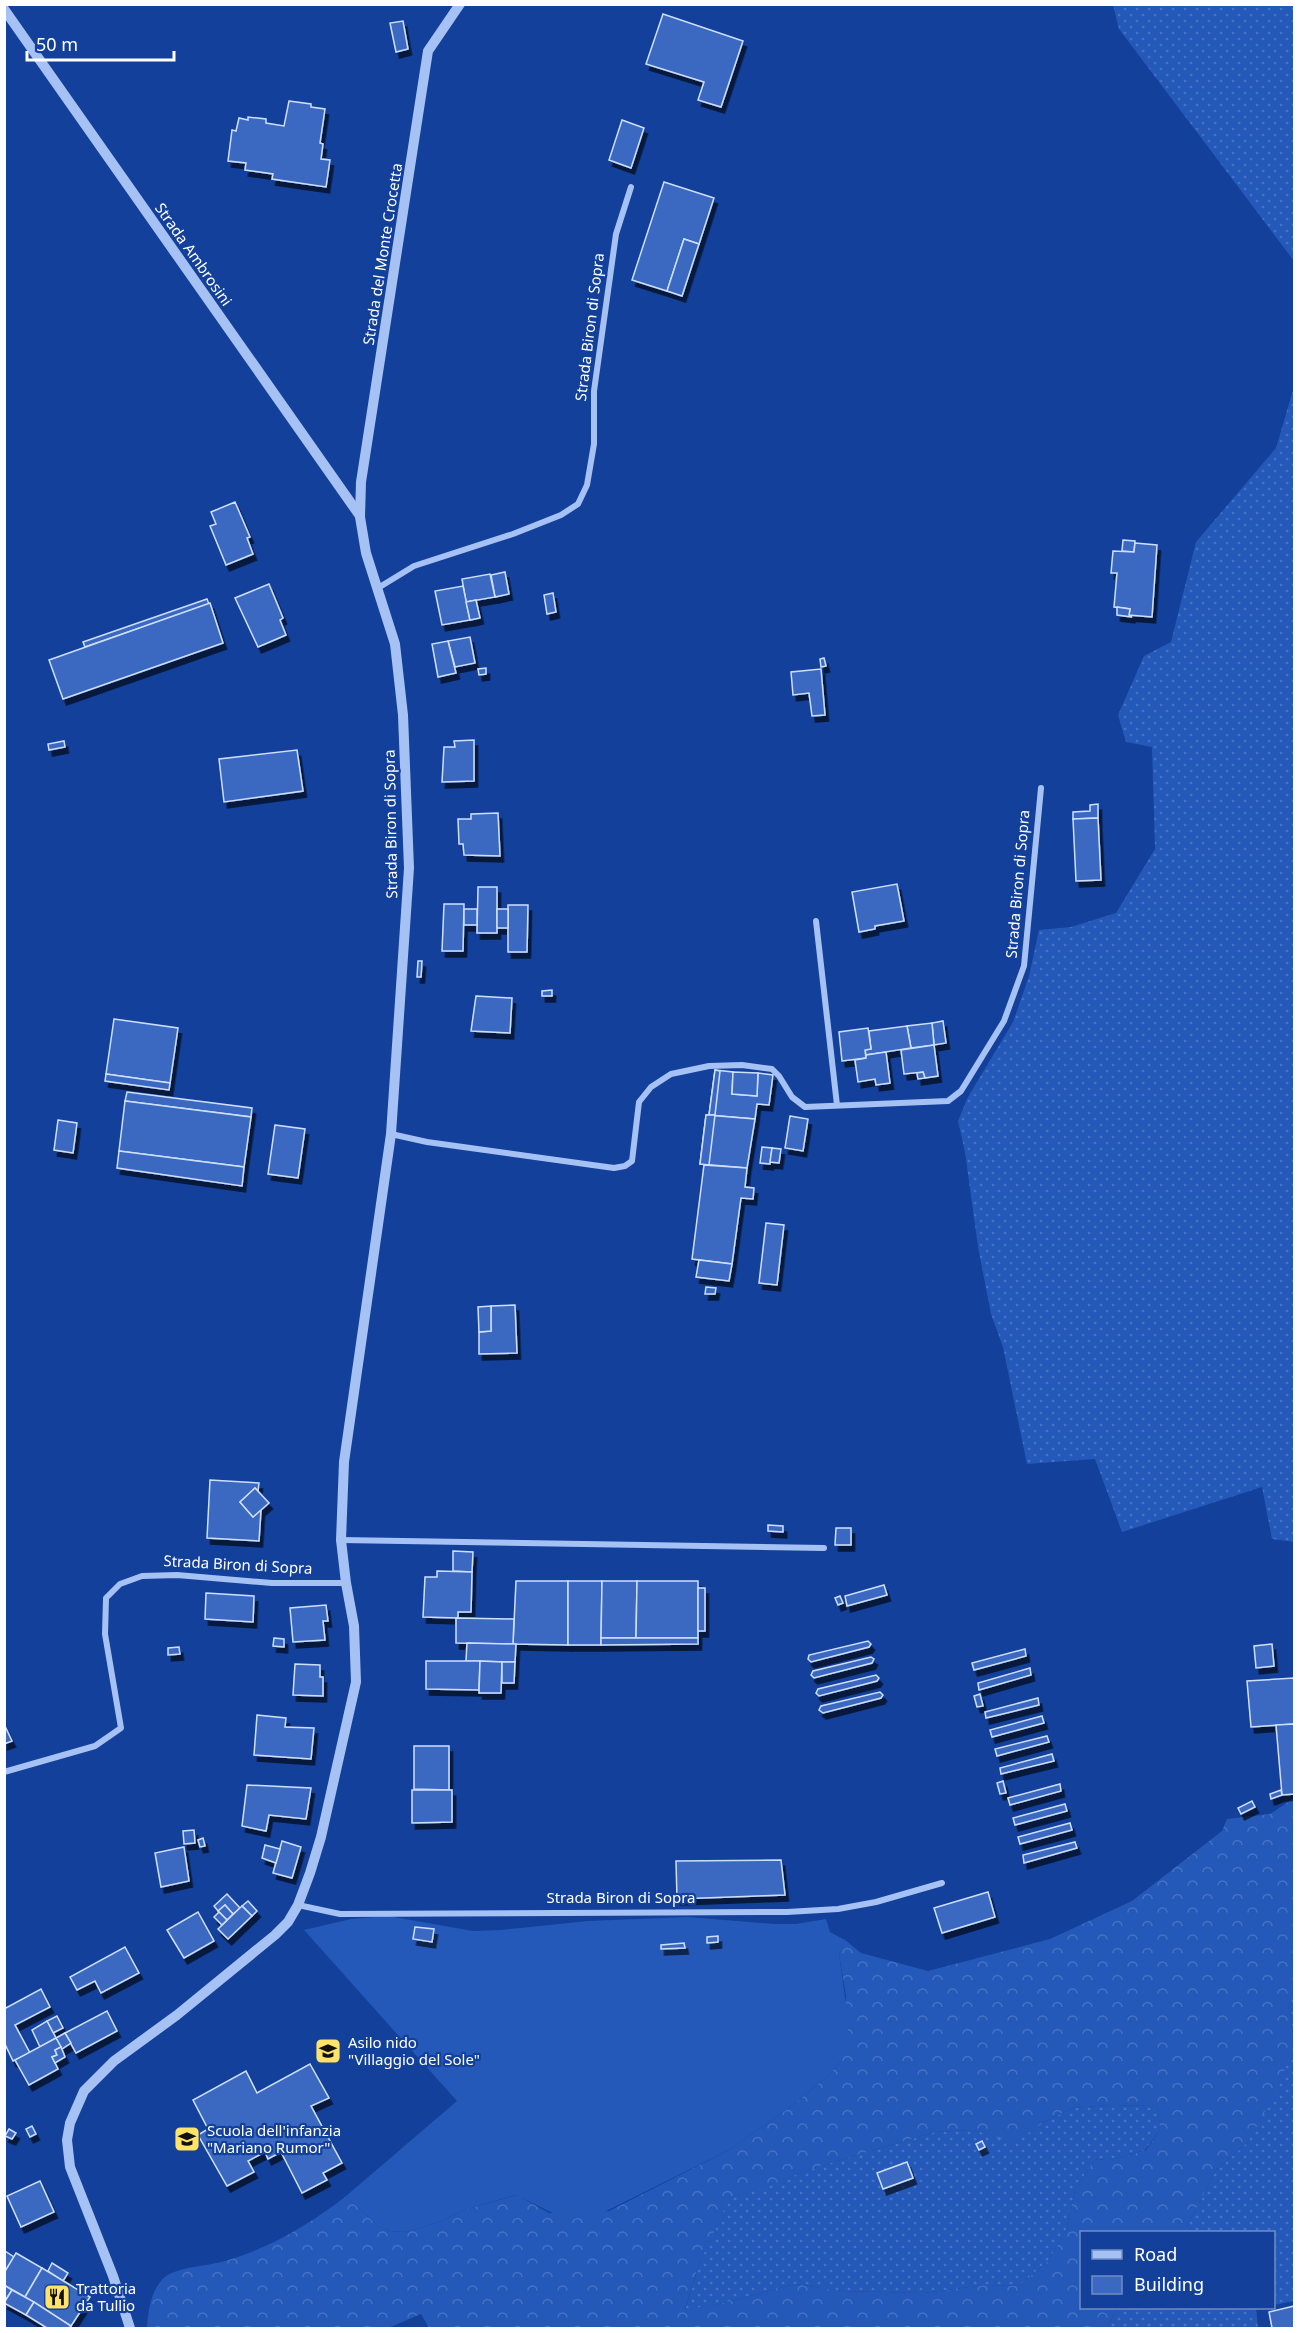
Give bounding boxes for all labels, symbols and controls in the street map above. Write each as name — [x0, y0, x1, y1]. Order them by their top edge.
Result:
scale bar — [27, 24, 174, 62]
text: 50 m — [36, 32, 78, 56]
street label: Strada del Monte Crocetta — [358, 162, 406, 346]
street label: Strada Ambrosini — [151, 198, 237, 310]
street label: Strada Biron di Sopra — [570, 252, 608, 402]
street label: Strada Biron di Sopra — [379, 749, 401, 899]
street label: Strada Biron di Sopra — [1001, 809, 1033, 959]
street label: Strada Biron di Sopra — [163, 1550, 313, 1578]
street label: Strada Biron di Sopra — [546, 1887, 696, 1907]
place label: Asilo nido "Villaggio del Sole" — [348, 2032, 480, 2069]
school or university icon: Asilo nido "Villaggio del Sole" — [313, 2036, 343, 2066]
place label: Scuola dell'infanzia "Mariano Rumor" — [207, 2120, 341, 2157]
school or university icon: Scuola dell'infanzia "Mariano Rumor" — [172, 2124, 202, 2154]
legend — [1080, 2231, 1275, 2309]
text: Road — [1134, 2242, 1177, 2266]
text: Building — [1134, 2272, 1204, 2296]
place label: Trattoria da Tullio — [76, 2278, 136, 2315]
restaurant icon: Trattoria da Tullio — [42, 2282, 72, 2312]

